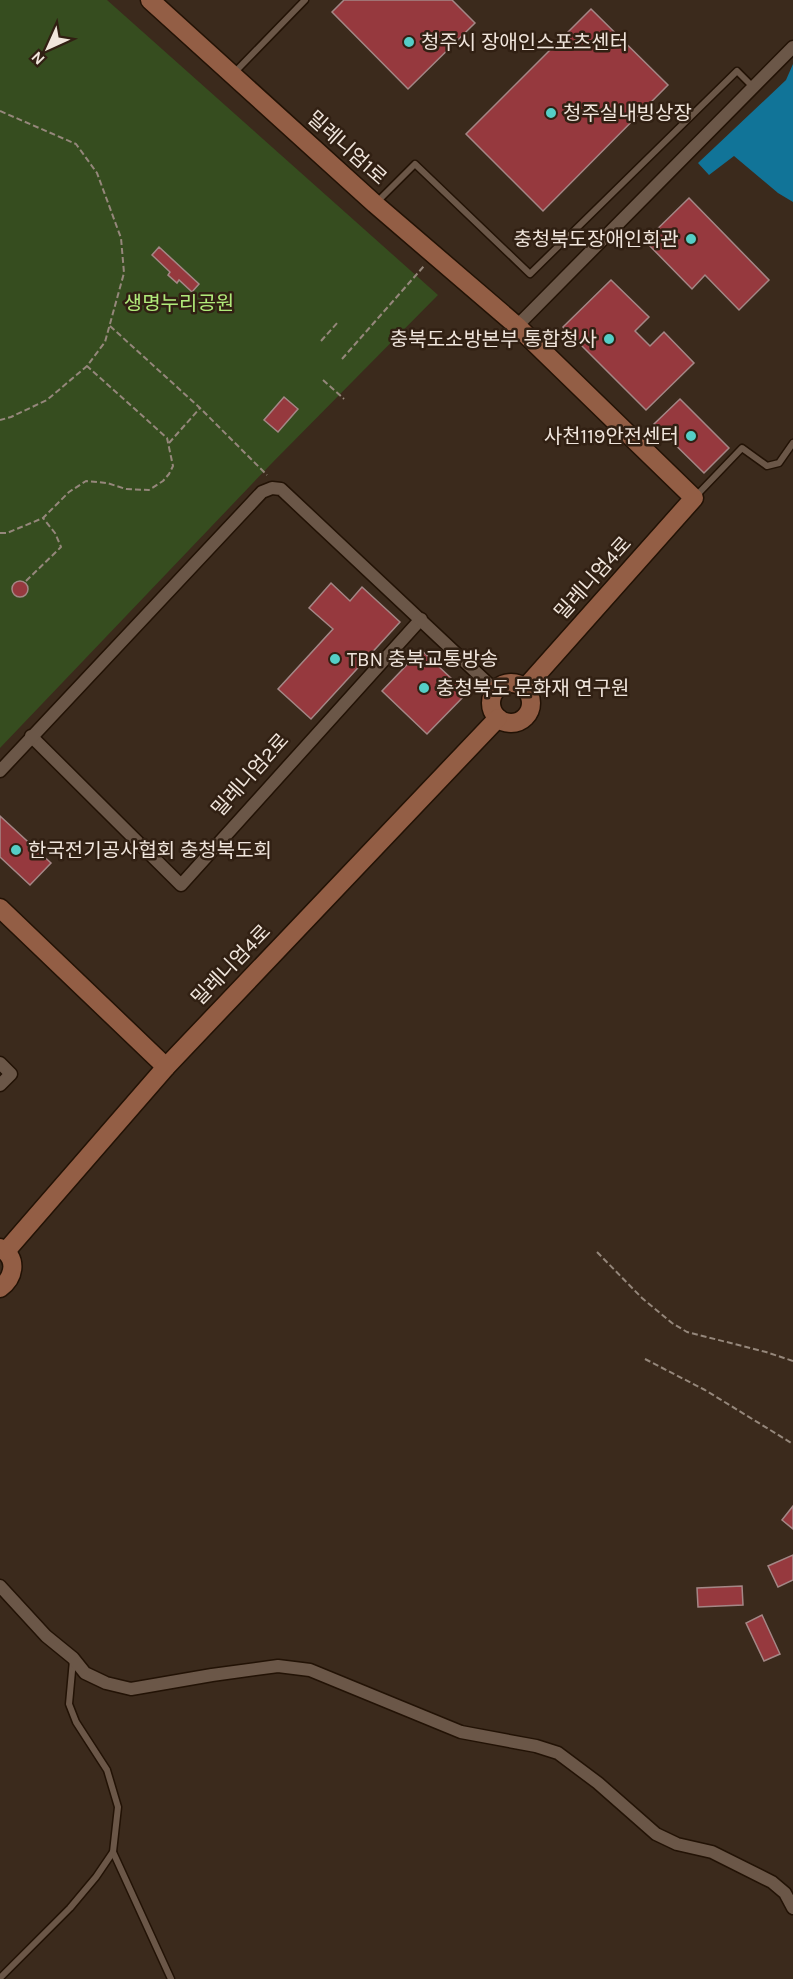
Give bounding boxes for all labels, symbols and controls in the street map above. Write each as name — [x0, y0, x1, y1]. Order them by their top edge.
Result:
north arrow — [18, 18, 78, 78]
place label: 청주시 장애인스포츠센터 — [421, 31, 628, 54]
marker: 청주시 장애인스포츠센터 — [402, 35, 416, 49]
text: N — [27, 47, 49, 69]
place label: 청주실내빙상장 — [563, 102, 692, 125]
street label: 밀레니엄1로 — [303, 106, 391, 190]
marker: 청주실내빙상장 — [544, 106, 558, 120]
place label: 충청북도장애인회관 — [513, 228, 679, 251]
marker: 충청북도장애인회관 — [684, 232, 698, 246]
park label: 생명누리공원 — [124, 292, 234, 315]
place label: 충북도소방본부 통합청사 — [390, 328, 597, 351]
marker: 충북도소방본부 통합청사 — [602, 332, 616, 346]
place label: 사천119안전센터 — [544, 425, 679, 448]
marker: 사천119안전센터 — [684, 429, 698, 443]
street label: 밀레니엄4로 — [550, 532, 636, 624]
place label: TBN 충북교통방송 — [347, 648, 498, 671]
marker: TBN 충북교통방송 — [328, 652, 342, 666]
place label: 충청북도 문화재 연구원 — [436, 677, 630, 700]
marker: 충청북도 문화재 연구원 — [417, 681, 431, 695]
street label: 밀레니엄2로 — [207, 729, 293, 821]
place label: 한국전기공사협회 충청북도회 — [28, 839, 272, 862]
marker: 한국전기공사협회 충청북도회 — [9, 843, 23, 857]
street label: 밀레니엄4로 — [187, 920, 275, 1010]

